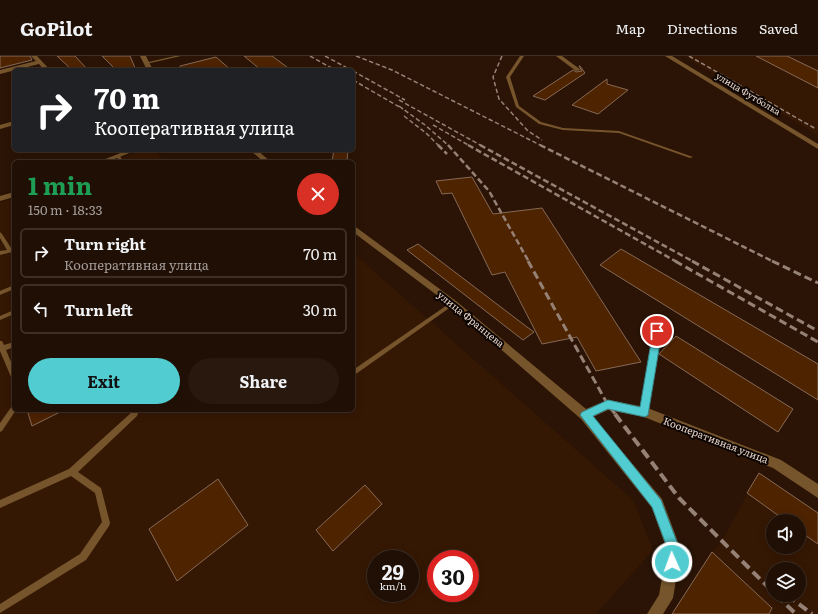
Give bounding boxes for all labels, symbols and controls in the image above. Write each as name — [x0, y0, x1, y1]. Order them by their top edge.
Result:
text: GoPilot — [20, 14, 93, 42]
text: Map — [615, 18, 645, 38]
text: Directions — [667, 18, 737, 38]
text: Saved — [759, 18, 798, 38]
street label: улица Футболка — [713, 68, 784, 118]
text: 70 m — [94, 76, 160, 118]
icon: right — [28, 84, 80, 136]
text: Кооперативная улица — [94, 114, 295, 141]
text: 1 min — [28, 167, 92, 202]
button: close — [297, 173, 339, 215]
text: 150 m · 18:33 — [28, 200, 103, 219]
text: Turn right — [64, 232, 146, 255]
icon: right — [30, 242, 52, 264]
text: 70 m — [303, 242, 337, 265]
text: Кооперативная улица — [64, 255, 209, 274]
street label: улица Францева — [435, 287, 508, 351]
icon: left — [30, 298, 52, 320]
text: Turn left — [64, 298, 133, 321]
text: 30 m — [303, 298, 337, 321]
pin — [640, 314, 674, 348]
icon: arrive — [646, 320, 668, 342]
button: Exit — [28, 358, 180, 404]
button: Share — [188, 358, 339, 404]
street label: Кооперативная улица — [661, 413, 771, 467]
map controls — [766, 514, 806, 602]
button: sound — [766, 514, 806, 554]
position arrow — [651, 541, 693, 583]
speed limit sign: 30 — [427, 550, 479, 602]
text: 29 — [382, 556, 404, 586]
button: layers — [766, 562, 806, 602]
text: km/h — [380, 578, 406, 593]

